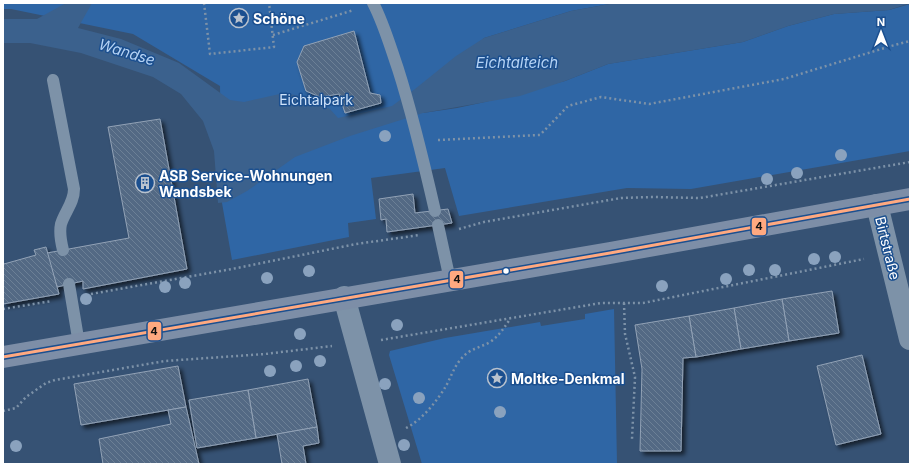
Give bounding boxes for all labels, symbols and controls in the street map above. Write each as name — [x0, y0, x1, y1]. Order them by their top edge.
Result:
place icon: Schöne — [228, 7, 250, 29]
place label: Schöne — [253, 10, 305, 27]
north arrow — [861, 12, 901, 52]
text: N — [877, 15, 885, 29]
water label: Wandse — [97, 34, 157, 70]
water label: Eichtalteich — [476, 53, 558, 72]
park label: Eichtalpark — [279, 91, 353, 108]
place label: ASB Service-Wohnungen Wandsbek — [159, 167, 333, 200]
building icon: ASB Service-Wohnungen Wandsbek — [134, 172, 156, 194]
street label: Birtstraße — [872, 215, 904, 281]
line badge: 4 — [751, 217, 767, 236]
text: 4 — [755, 219, 763, 233]
unlabelled marker — [501, 266, 511, 276]
line badge: 4 — [449, 270, 464, 289]
text: 4 — [453, 272, 461, 286]
line badge: 4 — [147, 321, 162, 341]
text: 4 — [150, 324, 158, 338]
place icon: Moltke-Denkmal — [486, 367, 508, 389]
place label: Moltke-Denkmal — [511, 370, 624, 387]

